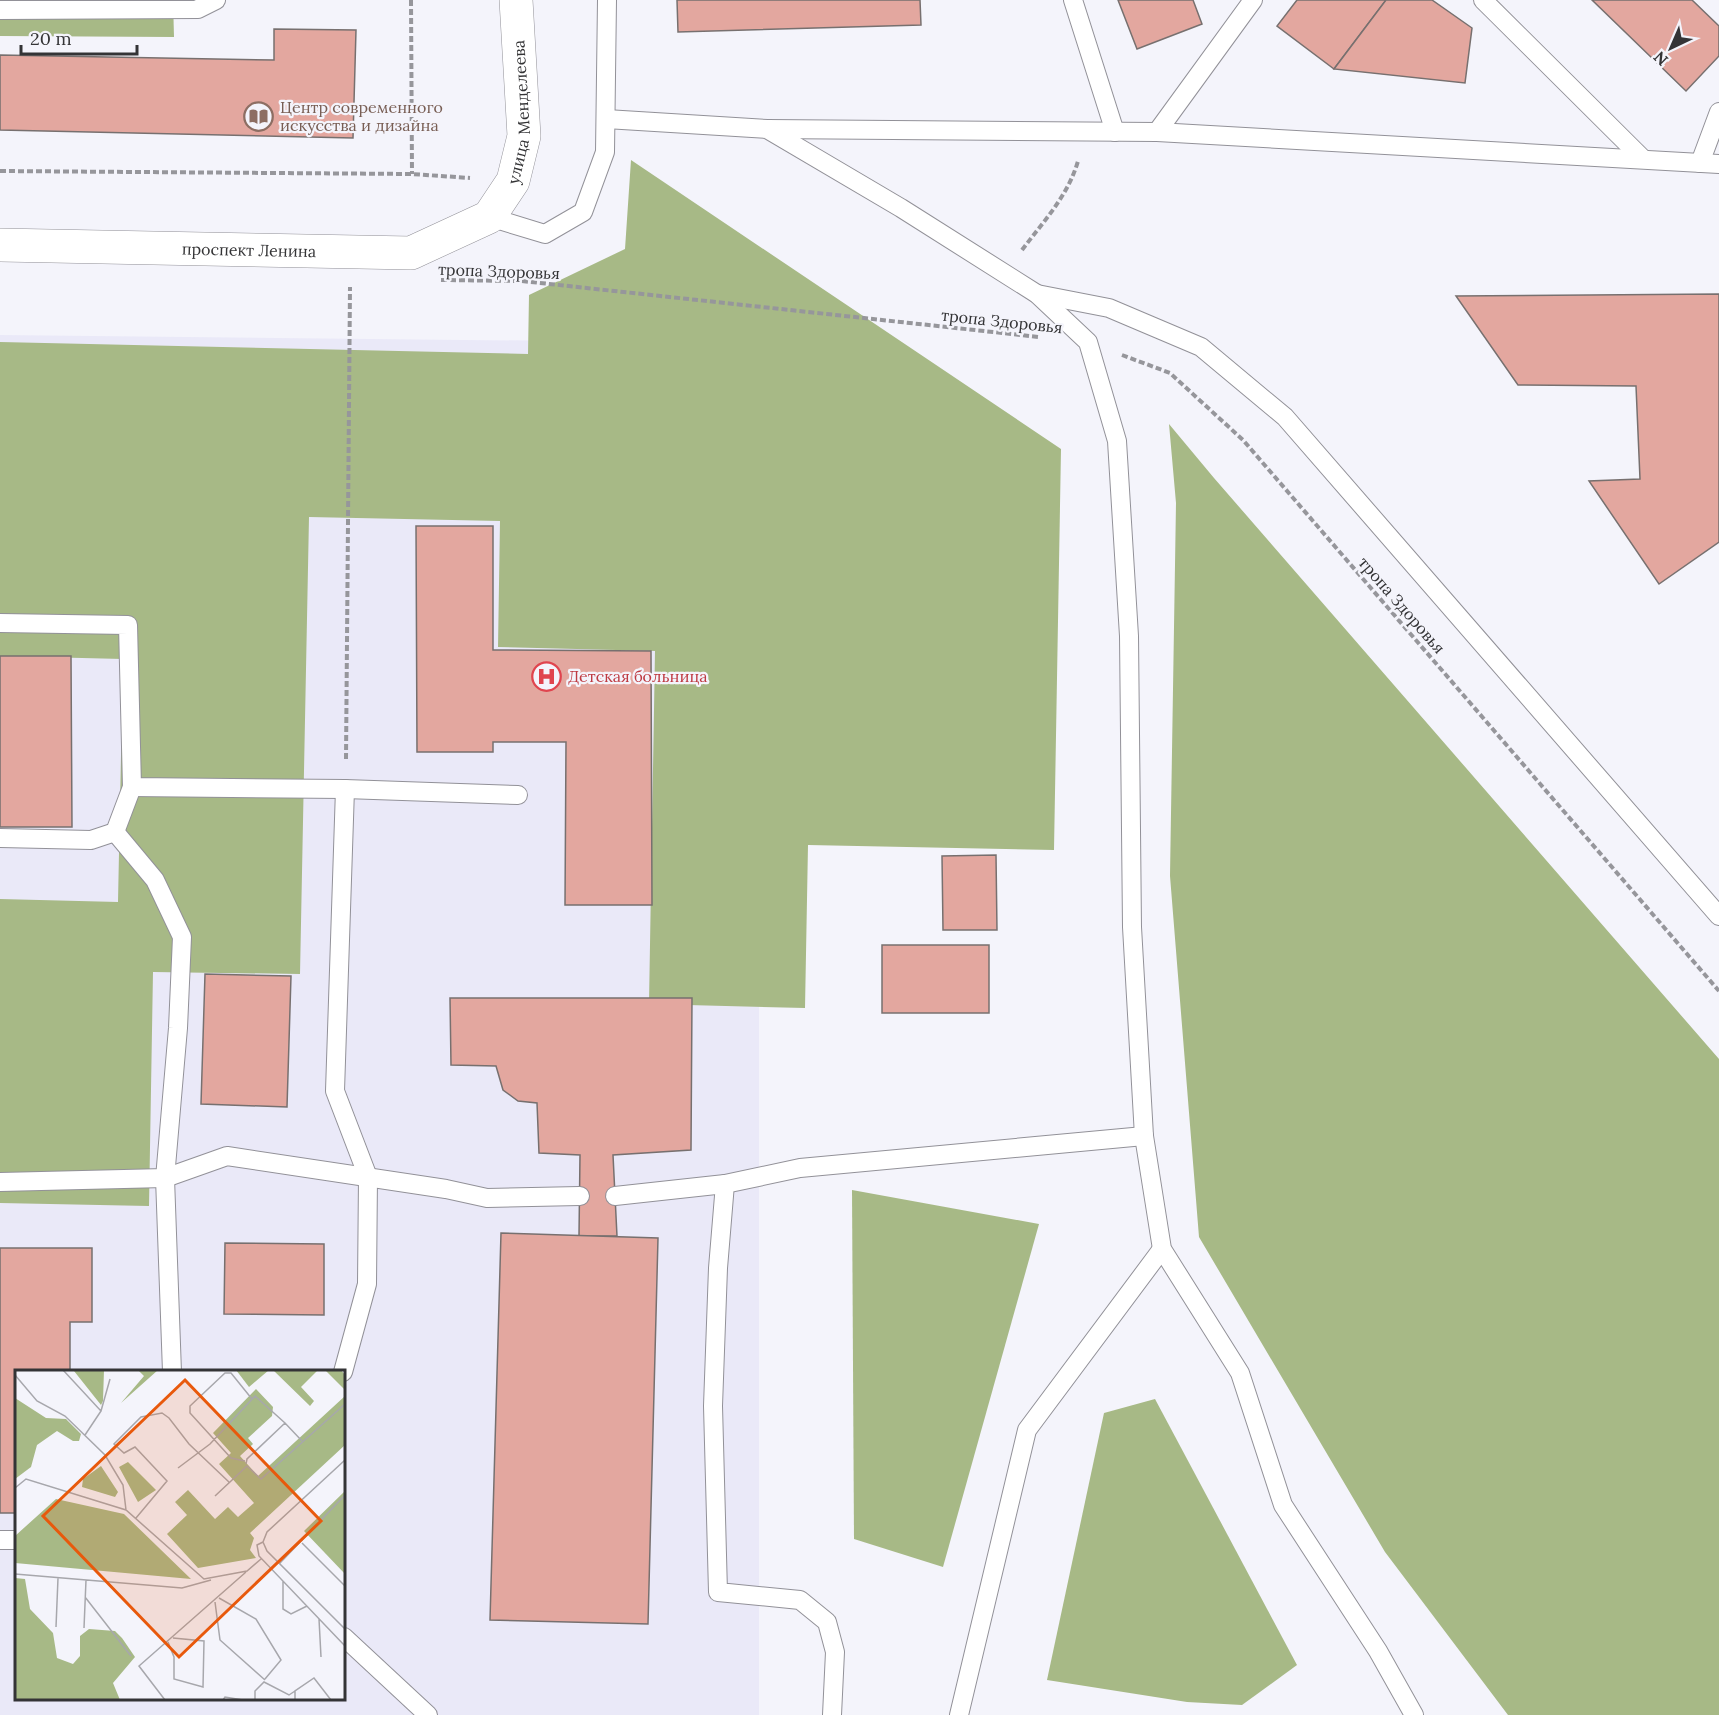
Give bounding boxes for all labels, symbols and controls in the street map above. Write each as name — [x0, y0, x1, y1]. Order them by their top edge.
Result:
scale bar — [21, 18, 136, 56]
north arrow — [1641, 18, 1701, 78]
text: 20 m — [30, 27, 72, 50]
street label: улица Менделеева — [503, 40, 534, 186]
text: N — [1649, 47, 1672, 70]
place label: Центр современного искусства и дизайна — [280, 97, 443, 135]
library icon: Центр современного искусства и дизайна — [243, 100, 275, 132]
street label: проспект Ленина — [182, 239, 316, 261]
street label: тропа Здоровья — [438, 259, 560, 283]
street label: тропа Здоровья — [940, 305, 1064, 337]
street label: тропа Здоровья — [1354, 552, 1450, 658]
hospital icon: Детская больница — [531, 660, 563, 692]
place label: Детская больница — [568, 666, 708, 686]
inset map — [15, 1370, 345, 1700]

